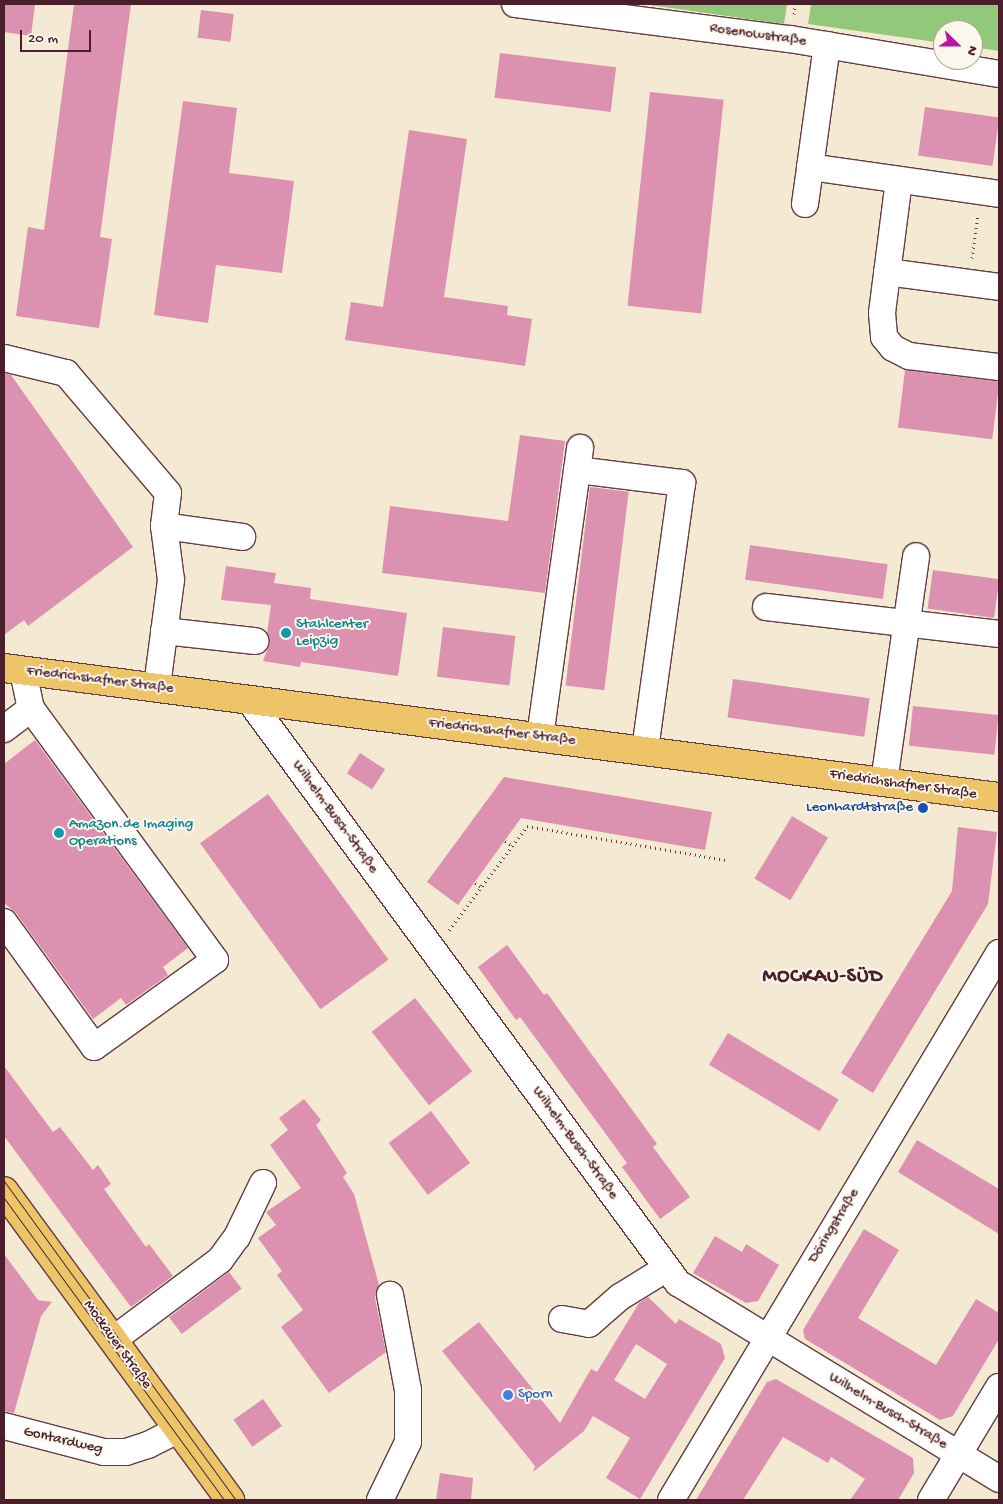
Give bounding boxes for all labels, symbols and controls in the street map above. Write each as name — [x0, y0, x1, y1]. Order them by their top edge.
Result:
street label: Rosenowstraße — [708, 19, 808, 51]
scale bar — [22, 20, 94, 52]
north arrow — [933, 20, 983, 70]
text: 20 m — [28, 30, 58, 48]
text: N — [962, 43, 981, 58]
place label: Stahlcenter Leipzig — [296, 615, 368, 650]
marker: Stahlcenter Leipzig — [280, 627, 292, 639]
street label: Friedrichshafner Straße — [25, 662, 175, 698]
street label: Friedrichshafner Straße — [427, 714, 577, 750]
street label: Wilhelm-Busch-Straße — [288, 757, 382, 877]
street label: Friedrichshafner Straße — [828, 766, 978, 804]
place label: Leonhardtstraße — [806, 799, 913, 817]
marker: Leonhardtstraße — [917, 802, 929, 814]
place label: Amazon.de Imaging Operations — [69, 815, 193, 850]
marker: Amazon.de Imaging Operations — [53, 827, 65, 839]
district label: MOCKAU-SÜD — [761, 965, 885, 989]
street label: Wilhelm-Busch-Straße — [528, 1083, 622, 1203]
street label: Döringstraße — [805, 1185, 863, 1267]
street label: Mockauer Straße — [79, 1297, 155, 1393]
street label: Wilhelm-Busch-Straße — [825, 1368, 951, 1454]
place label: Sporn — [518, 1386, 553, 1404]
marker: Sporn — [502, 1389, 514, 1401]
street label: Gontardweg — [22, 1423, 104, 1459]

